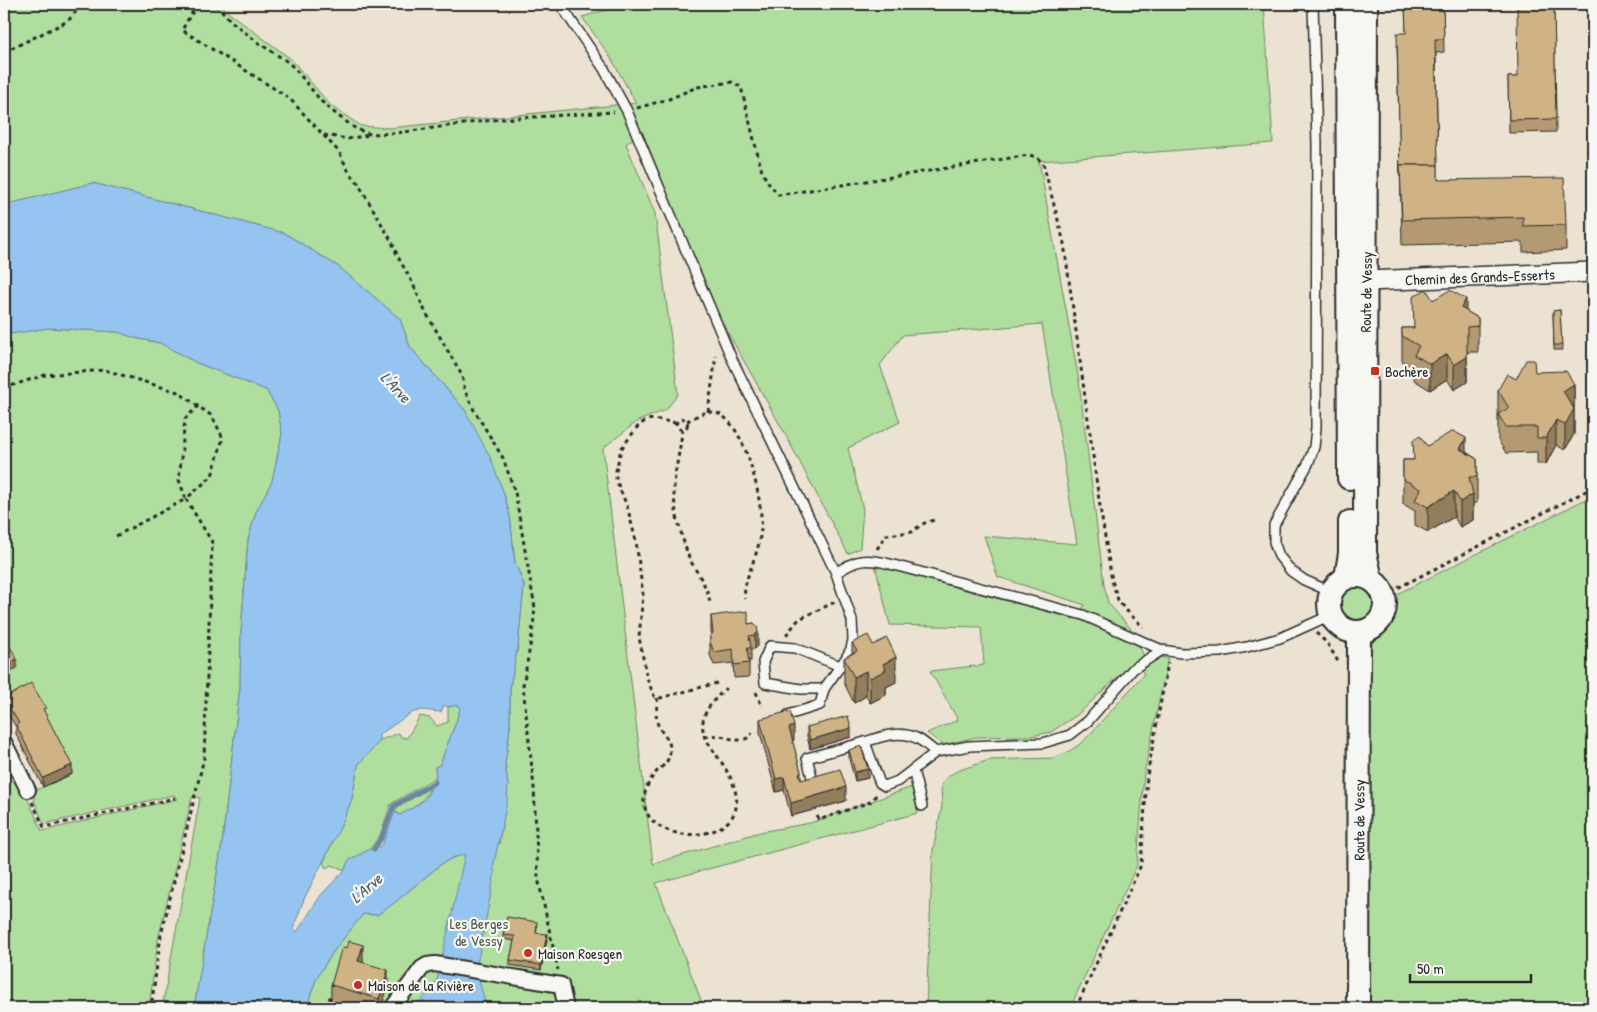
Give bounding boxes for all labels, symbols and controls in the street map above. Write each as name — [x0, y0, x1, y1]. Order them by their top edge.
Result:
street label: Route de Vessy — [1355, 251, 1377, 333]
street label: Chemin des Grands-Esserts — [1405, 263, 1555, 290]
place label: Bochère — [1385, 361, 1429, 382]
marker: Bochère — [1369, 365, 1381, 377]
water label: L'Arve — [376, 367, 417, 408]
street label: Route de Vessy — [1348, 779, 1369, 861]
water label: L'Arve — [345, 868, 387, 908]
park label: Les Berges de Vessy — [450, 913, 508, 951]
place label: Maison Roesgen — [538, 943, 622, 964]
marker: Maison Roesgen — [522, 947, 534, 959]
scale bar — [1410, 952, 1531, 984]
text: 50 m — [1417, 958, 1444, 979]
place label: Maison de la Rivière — [368, 975, 474, 996]
marker: Maison de la Rivière — [352, 979, 364, 991]

